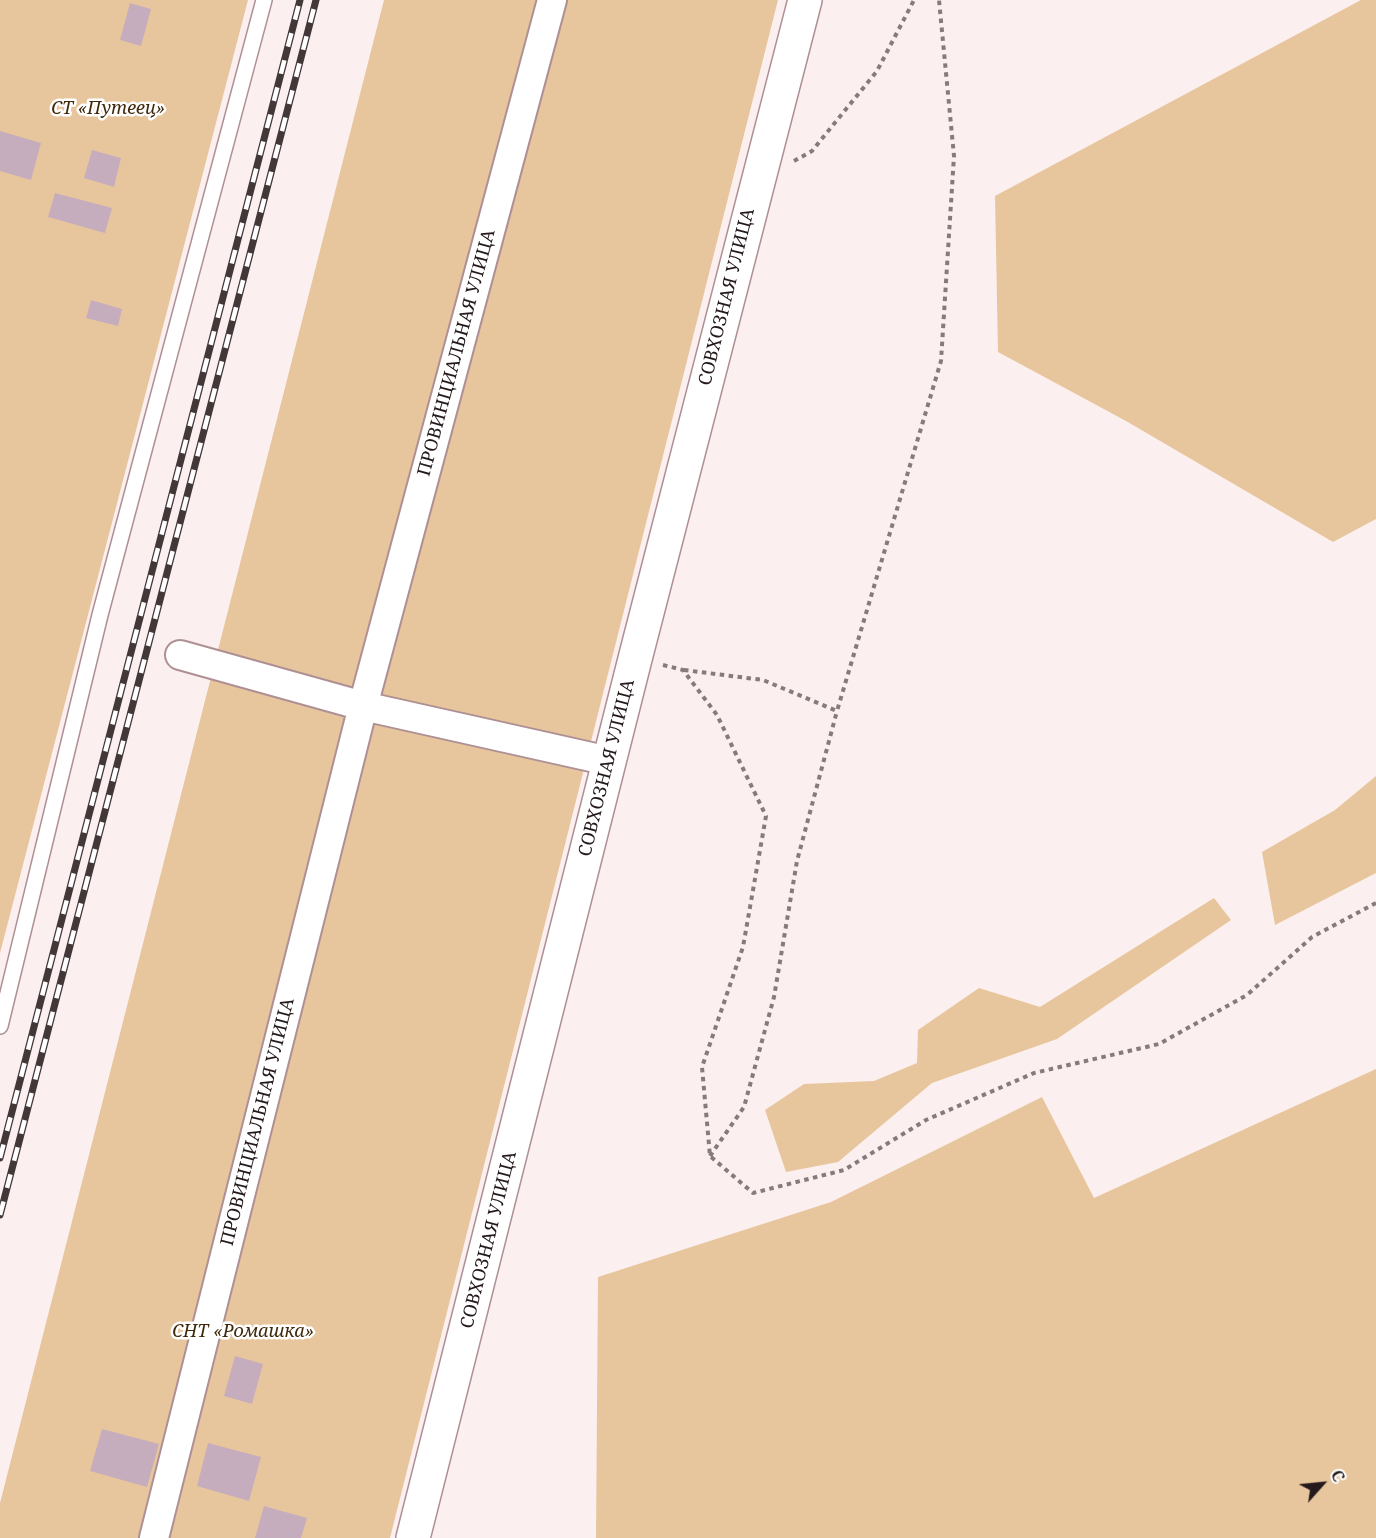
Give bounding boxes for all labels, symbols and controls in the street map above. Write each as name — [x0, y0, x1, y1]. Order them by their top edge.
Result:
park label: СТ «Путеец» — [51, 98, 165, 120]
street label: СОВХОЗНАЯ УЛИЦА — [695, 206, 759, 388]
street label: ПРОВИНЦИАЛЬНАЯ УЛИЦА — [414, 227, 500, 479]
street label: СОВХОЗНАЯ УЛИЦА — [575, 677, 639, 859]
street label: ПРОВИНЦИАЛЬНАЯ УЛИЦА — [217, 996, 299, 1248]
street label: СОВХОЗНАЯ УЛИЦА — [457, 1149, 521, 1331]
park label: СНТ «Ромашка» — [172, 1321, 314, 1343]
north arrow — [1292, 1454, 1352, 1514]
text: С — [1326, 1466, 1350, 1486]

